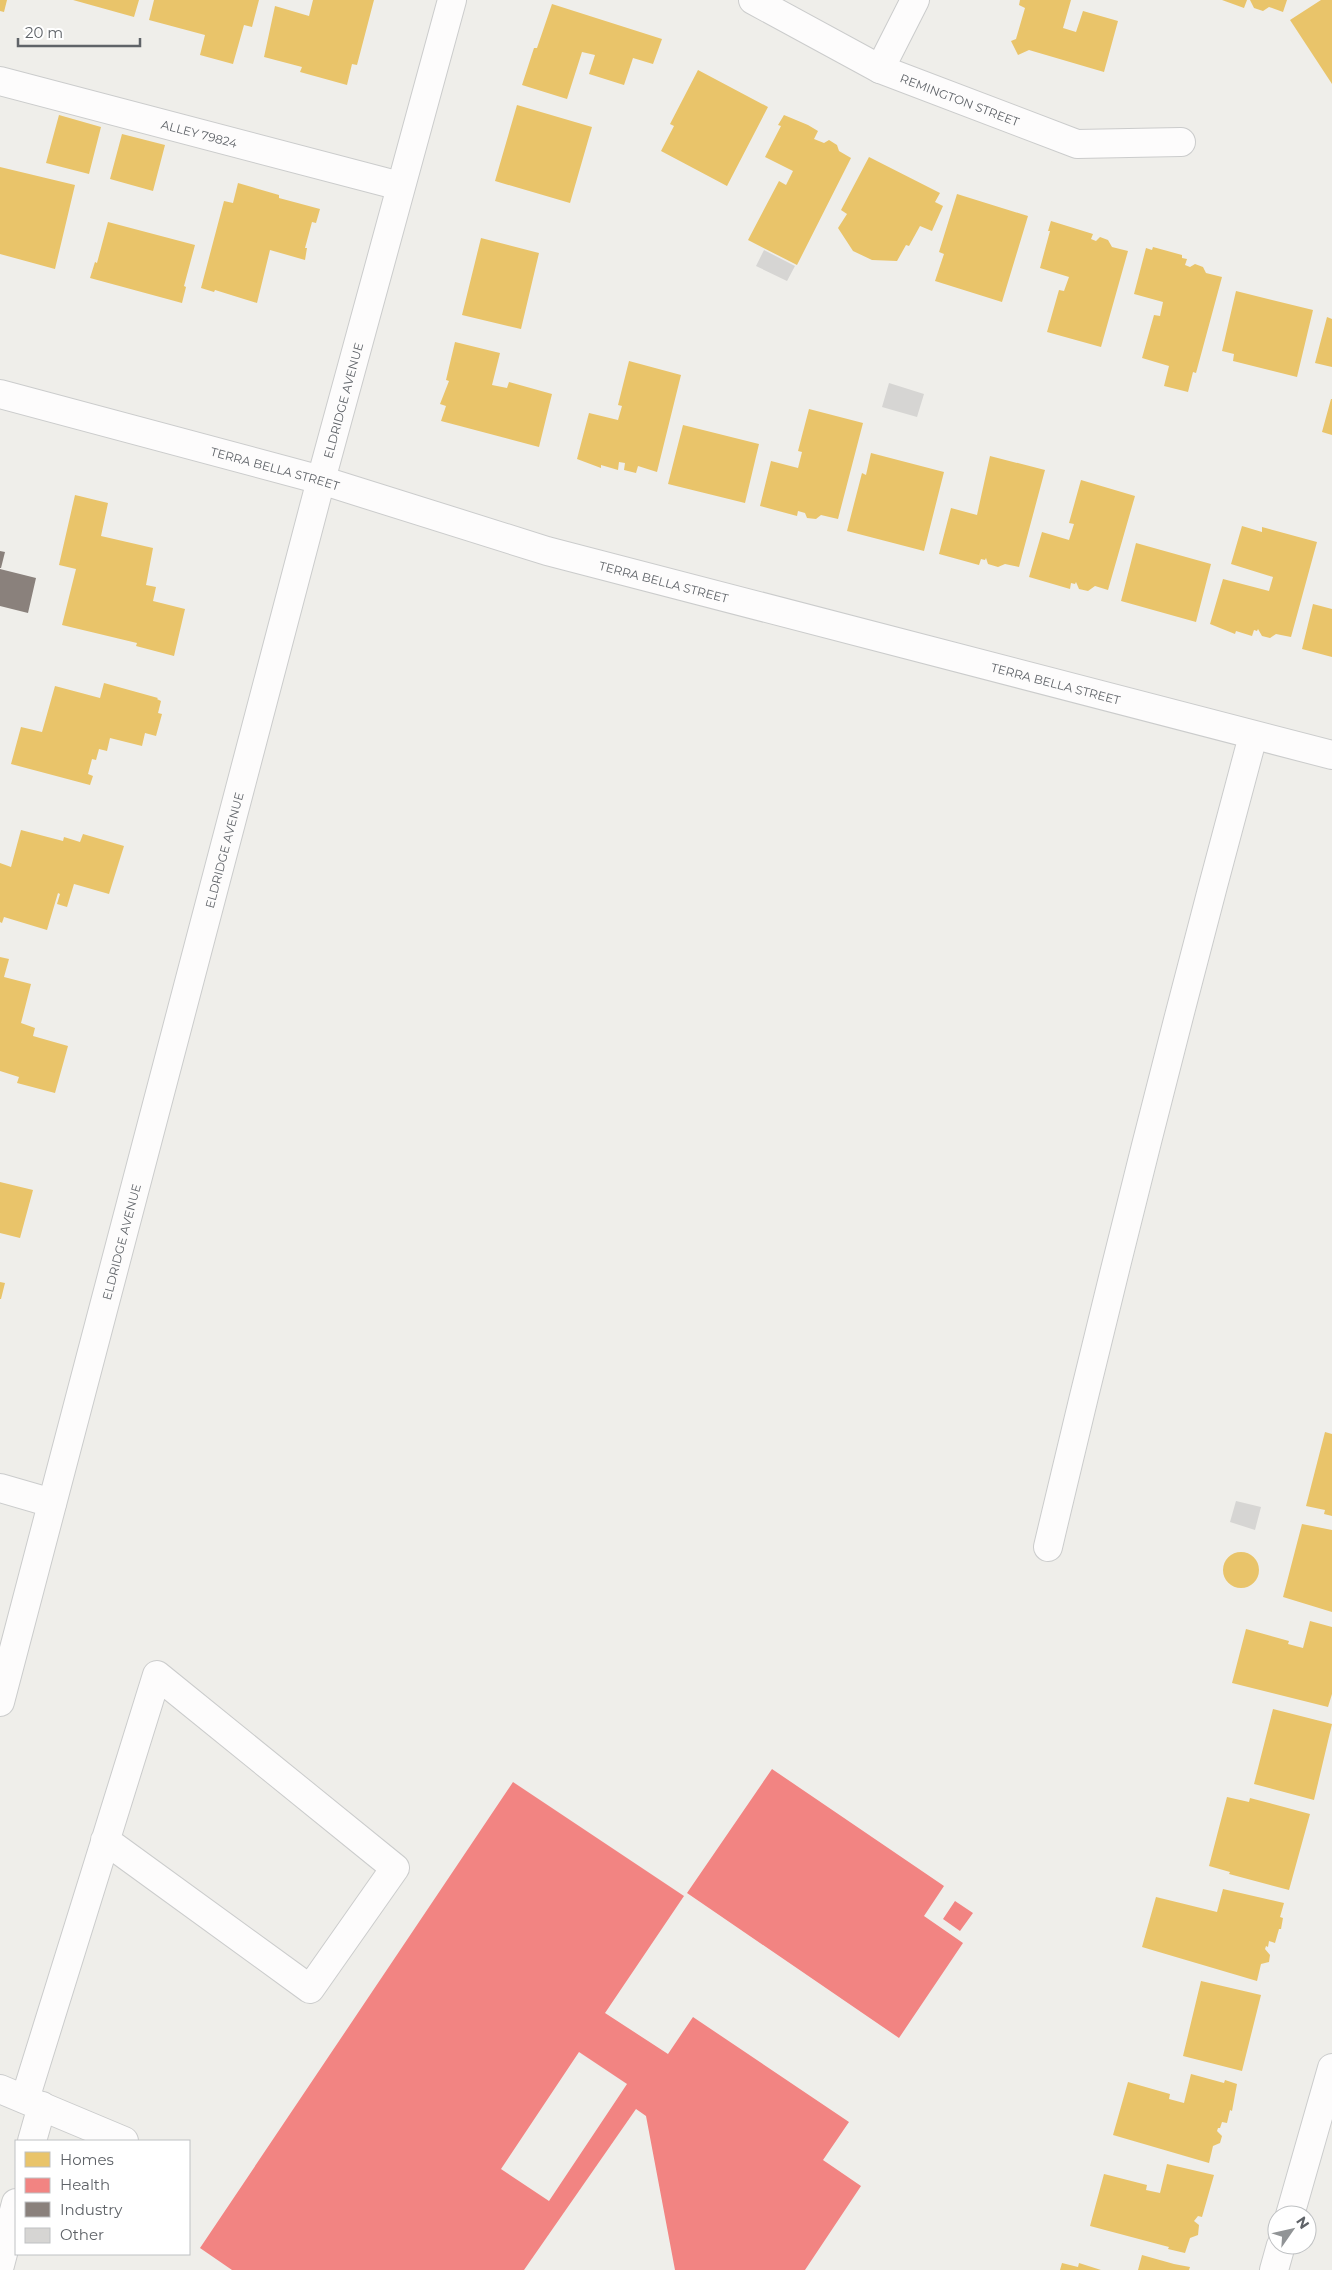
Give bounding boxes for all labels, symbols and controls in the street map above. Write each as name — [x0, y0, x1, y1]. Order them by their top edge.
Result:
scale bar — [18, 15, 140, 47]
text: 20 m — [25, 23, 63, 42]
street label: REMINGTON STREET — [898, 70, 1022, 129]
street label: ALLEY 79824 — [160, 116, 239, 150]
street label: ELDRIDGE AVENUE — [320, 341, 366, 460]
street label: TERRA BELLA STREET — [209, 443, 342, 493]
street label: TERRA BELLA STREET — [598, 557, 730, 605]
street label: TERRA BELLA STREET — [990, 659, 1122, 707]
street label: ELDRIDGE AVENUE — [201, 790, 246, 910]
street label: ELDRIDGE AVENUE — [99, 1182, 143, 1301]
legend — [15, 2140, 190, 2255]
text: Homes — [60, 2150, 114, 2169]
text: Health — [60, 2175, 110, 2194]
text: Industry — [60, 2200, 123, 2219]
north arrow — [1267, 2205, 1317, 2255]
text: N — [1292, 2213, 1313, 2232]
text: Other — [60, 2225, 104, 2244]

